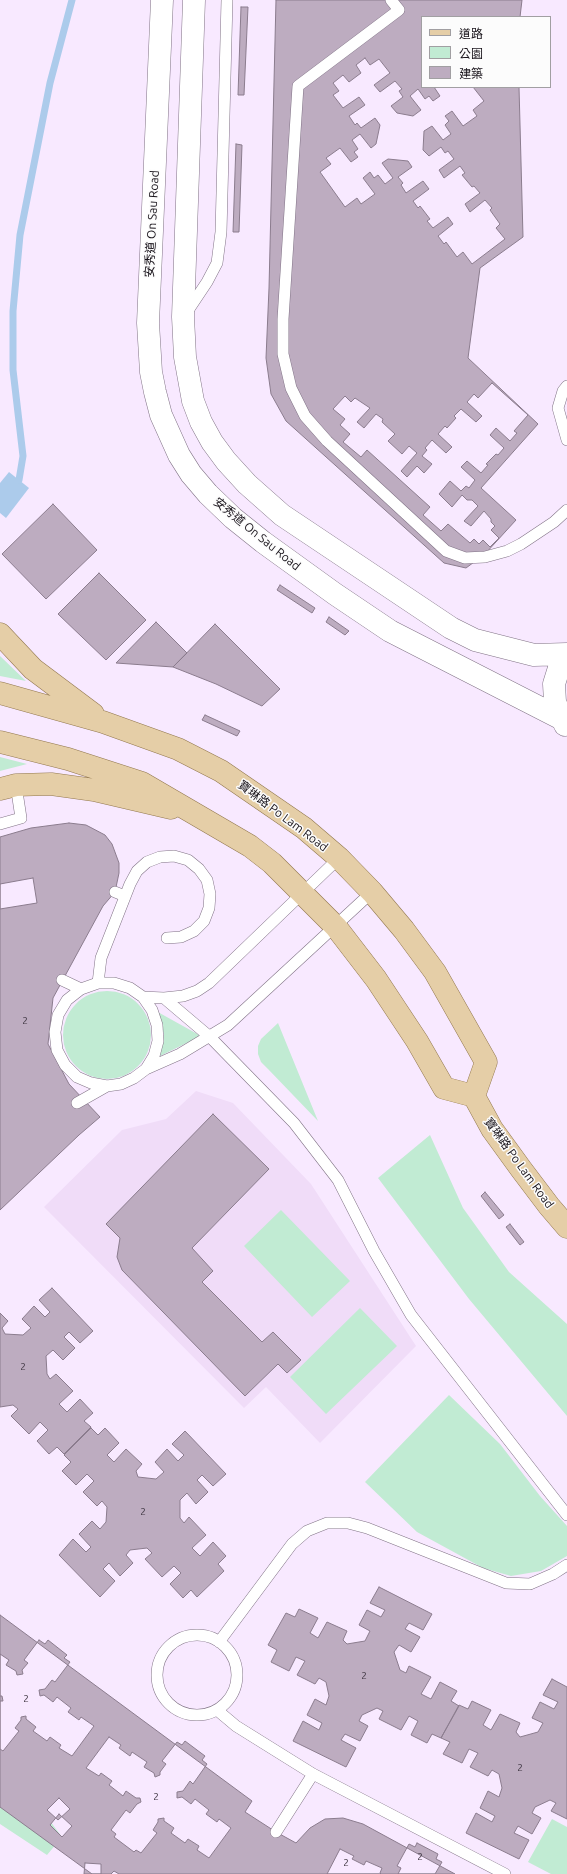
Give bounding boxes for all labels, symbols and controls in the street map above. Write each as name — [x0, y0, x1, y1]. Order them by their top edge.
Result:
legend — [421, 16, 551, 88]
text: 道路 — [459, 27, 483, 40]
text: 公園 — [459, 47, 483, 60]
text: 建築 — [459, 67, 483, 80]
street label: 安秀道 On Sau Road — [142, 170, 162, 278]
street label: 安秀道 On Sau Road — [211, 495, 303, 573]
street label: 寶琳路 Po Lam Road — [235, 778, 331, 854]
house number: 2 — [22, 1015, 28, 1027]
street label: 寶琳路 Po Lam Road — [481, 1115, 557, 1211]
house number: 2 — [20, 1361, 26, 1373]
house number: 2 — [140, 1506, 146, 1518]
house number: 2 — [361, 1670, 367, 1682]
house number: 2 — [23, 1693, 29, 1705]
house number: 2 — [517, 1762, 523, 1774]
house number: 2 — [153, 1791, 159, 1803]
house number: 2 — [417, 1851, 423, 1863]
house number: 2 — [343, 1857, 349, 1869]

